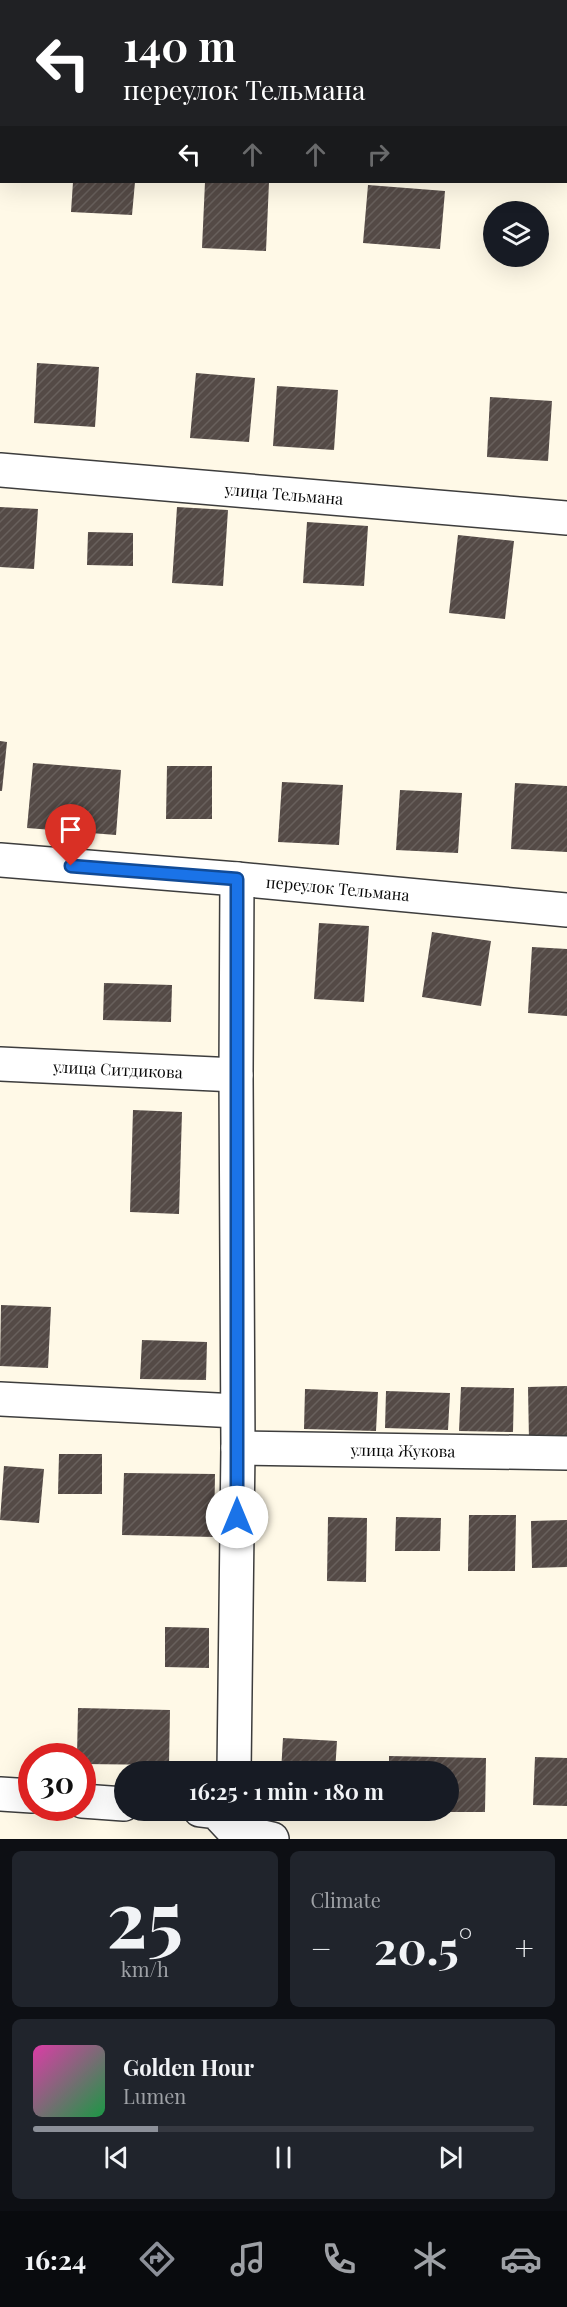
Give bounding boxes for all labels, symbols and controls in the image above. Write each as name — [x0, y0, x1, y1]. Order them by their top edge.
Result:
text: 140 m — [123, 17, 236, 73]
icon: left — [24, 24, 102, 102]
text: переулок Тельмана — [123, 71, 366, 107]
icon: left — [173, 138, 206, 171]
icon: ahead — [236, 138, 269, 171]
icon: ahead — [299, 138, 332, 171]
icon: right — [362, 138, 395, 171]
map controls — [483, 201, 549, 267]
button: layers — [483, 201, 549, 267]
street label: улица Тельмана — [223, 478, 344, 509]
pin — [45, 804, 96, 866]
icon: arrive — [54, 813, 87, 846]
street label: переулок Тельмана — [265, 871, 410, 905]
street label: улица Ситдикова — [52, 1055, 183, 1083]
street label: улица Жукова — [349, 1439, 456, 1461]
position arrow — [205, 1485, 269, 1549]
speed limit sign: 30 — [18, 1743, 96, 1821]
text: 16:25 · 1 min · 180 m — [189, 1776, 384, 1806]
text: 25 — [106, 1864, 183, 1968]
text: Climate — [311, 1886, 381, 1913]
text: 20.5° — [374, 1916, 473, 1976]
text: − — [311, 1925, 332, 1969]
text: + — [515, 1925, 534, 1969]
text: km/h — [121, 1955, 169, 1982]
text: Golden Hour — [123, 2052, 254, 2082]
text: Lumen — [123, 2082, 186, 2109]
icon: previous — [100, 2141, 133, 2174]
icon: pause — [267, 2141, 300, 2174]
icon: next — [434, 2141, 467, 2174]
icon: directions — [136, 2238, 178, 2280]
icon: music — [227, 2238, 269, 2280]
icon: phone — [318, 2238, 360, 2280]
icon: climate — [409, 2238, 451, 2280]
icon: car — [500, 2238, 542, 2280]
text: 16:24 — [25, 2241, 86, 2277]

